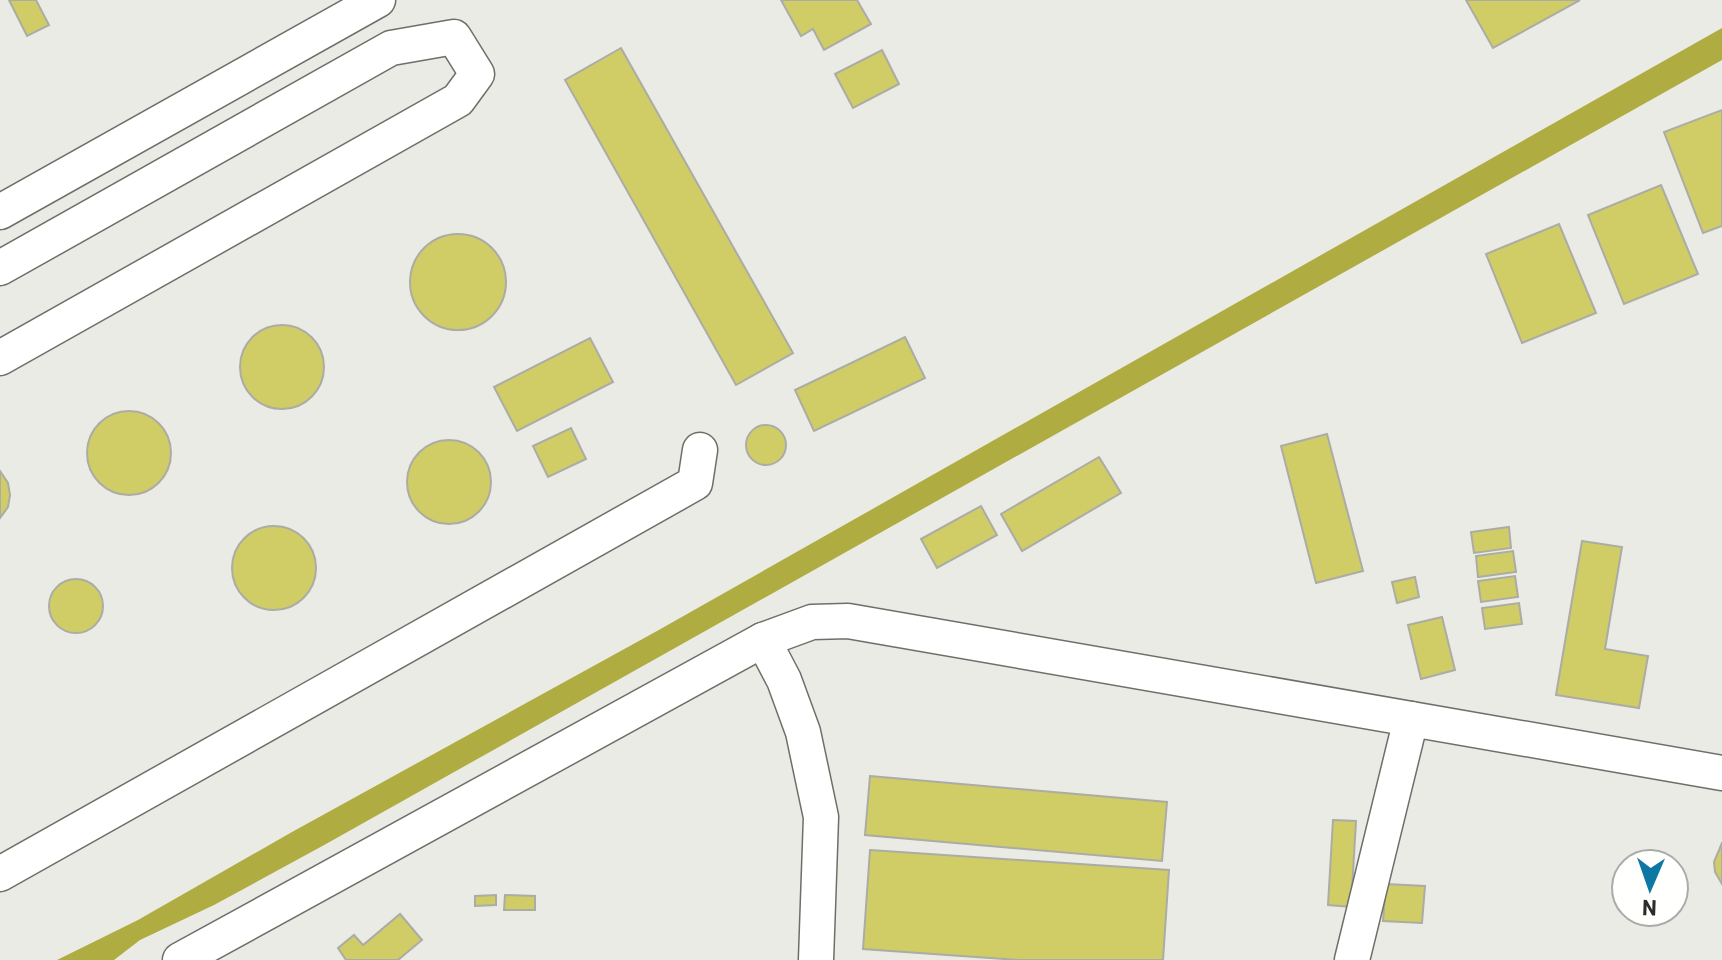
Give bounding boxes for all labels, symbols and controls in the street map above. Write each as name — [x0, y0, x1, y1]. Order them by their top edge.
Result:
north arrow — [1610, 848, 1690, 928]
text: N — [1641, 896, 1657, 922]

